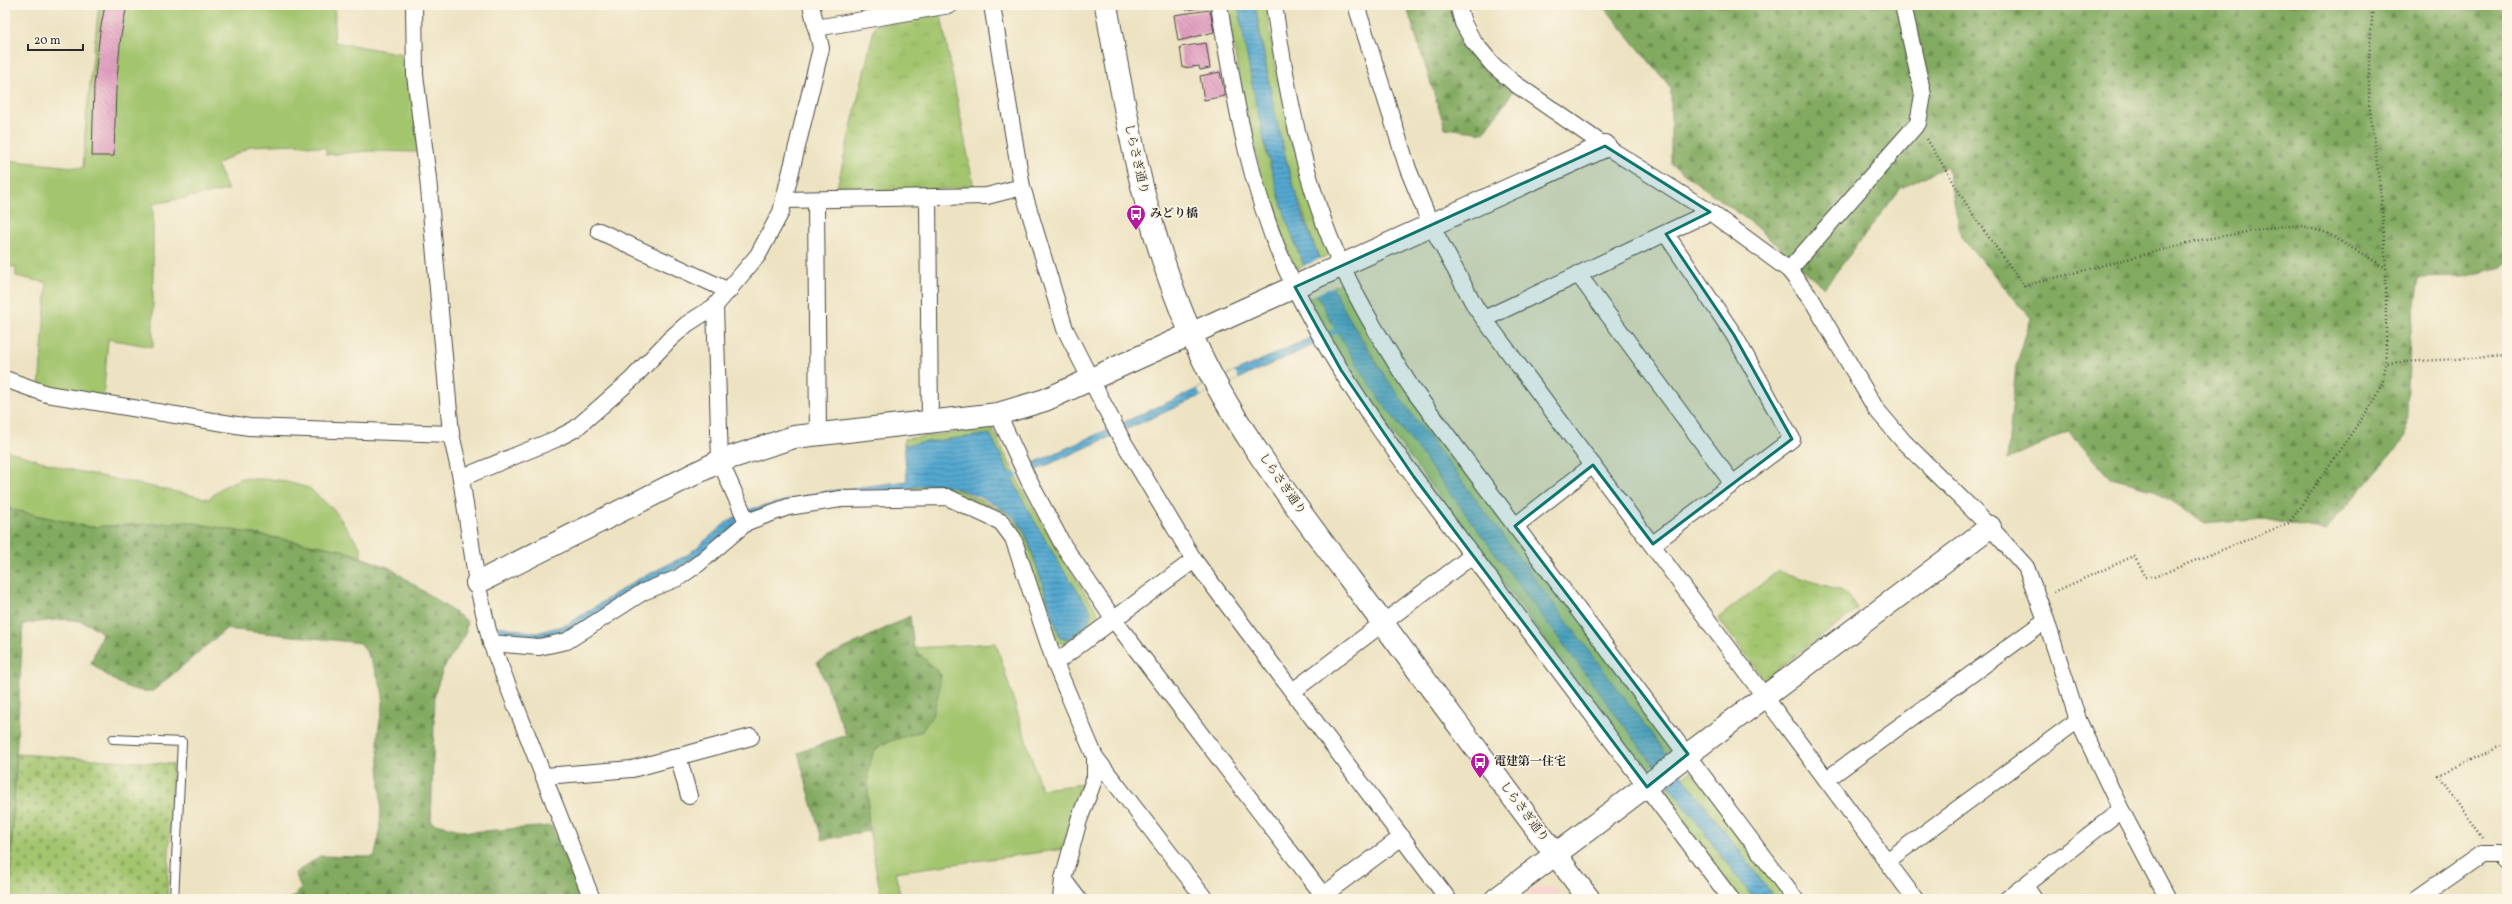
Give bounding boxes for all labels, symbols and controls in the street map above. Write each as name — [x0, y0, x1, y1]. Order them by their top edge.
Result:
scale bar — [28, 26, 83, 52]
text: 20 m — [34, 33, 61, 49]
street label: しらさぎ通り — [1120, 122, 1152, 196]
bus stop icon: みどり橋 — [1125, 203, 1147, 231]
place label: みどり橋 — [1150, 206, 1198, 222]
street label: しらさぎ通り — [1255, 450, 1309, 518]
bus stop icon: 電建第一住宅 — [1469, 751, 1491, 779]
place label: 電建第一住宅 — [1494, 754, 1566, 770]
street label: しらさぎ通り — [1496, 778, 1552, 846]

